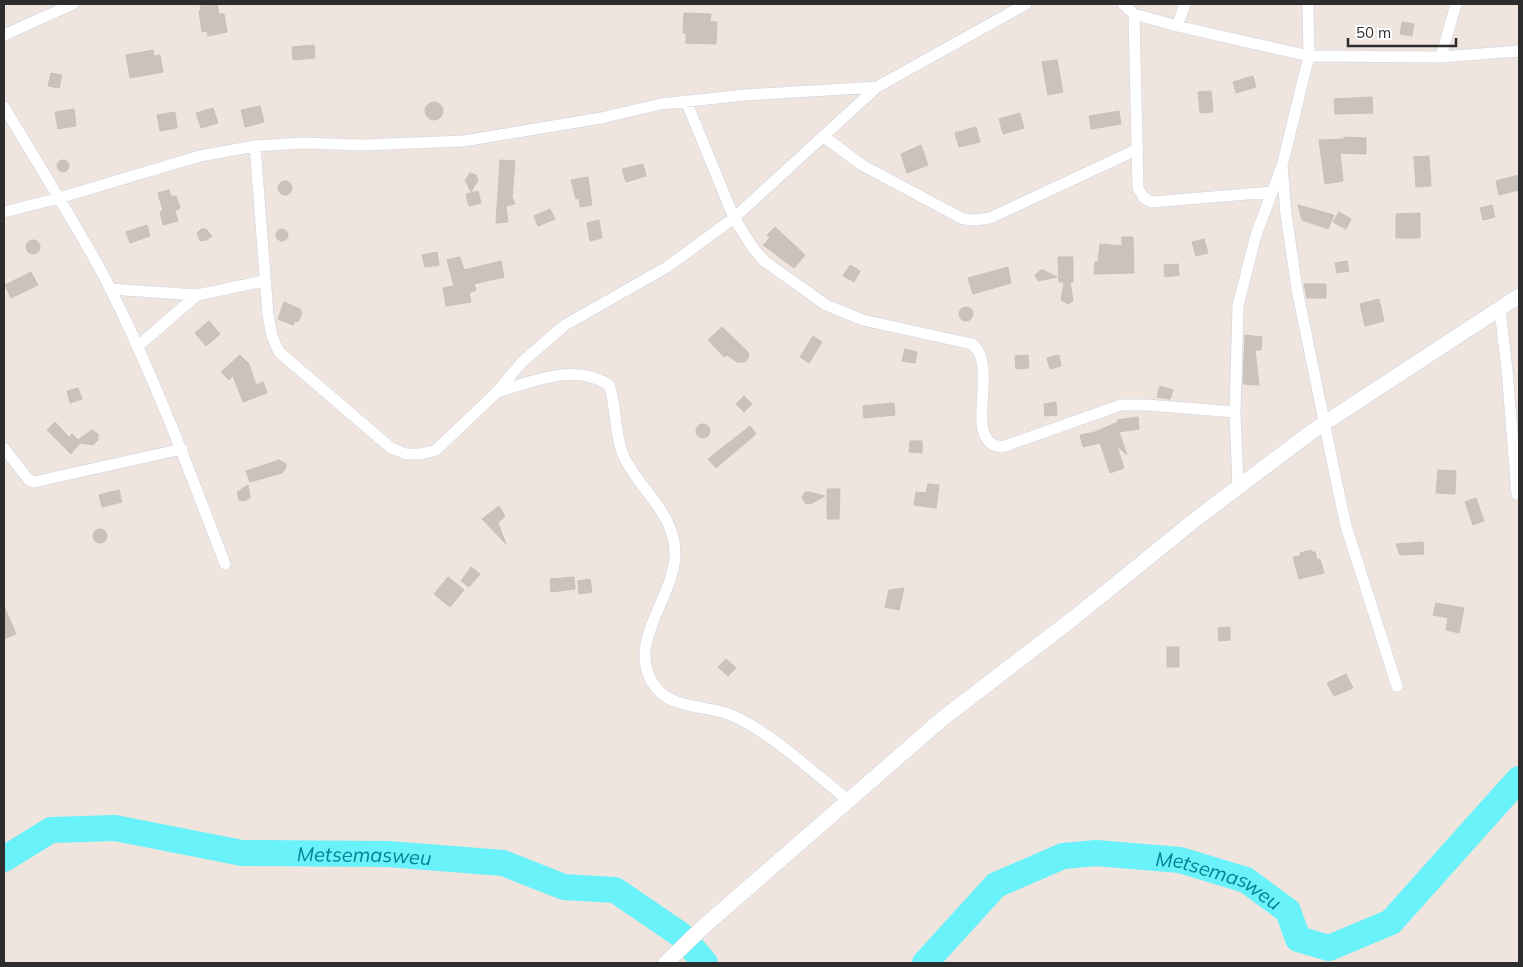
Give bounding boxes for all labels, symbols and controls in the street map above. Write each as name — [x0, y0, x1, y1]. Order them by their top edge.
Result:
scale bar — [1348, 15, 1456, 47]
text: 50 m — [1356, 23, 1391, 42]
water label: Metsemasweu — [297, 841, 433, 870]
water label: Metsemasweu — [1155, 846, 1287, 915]

